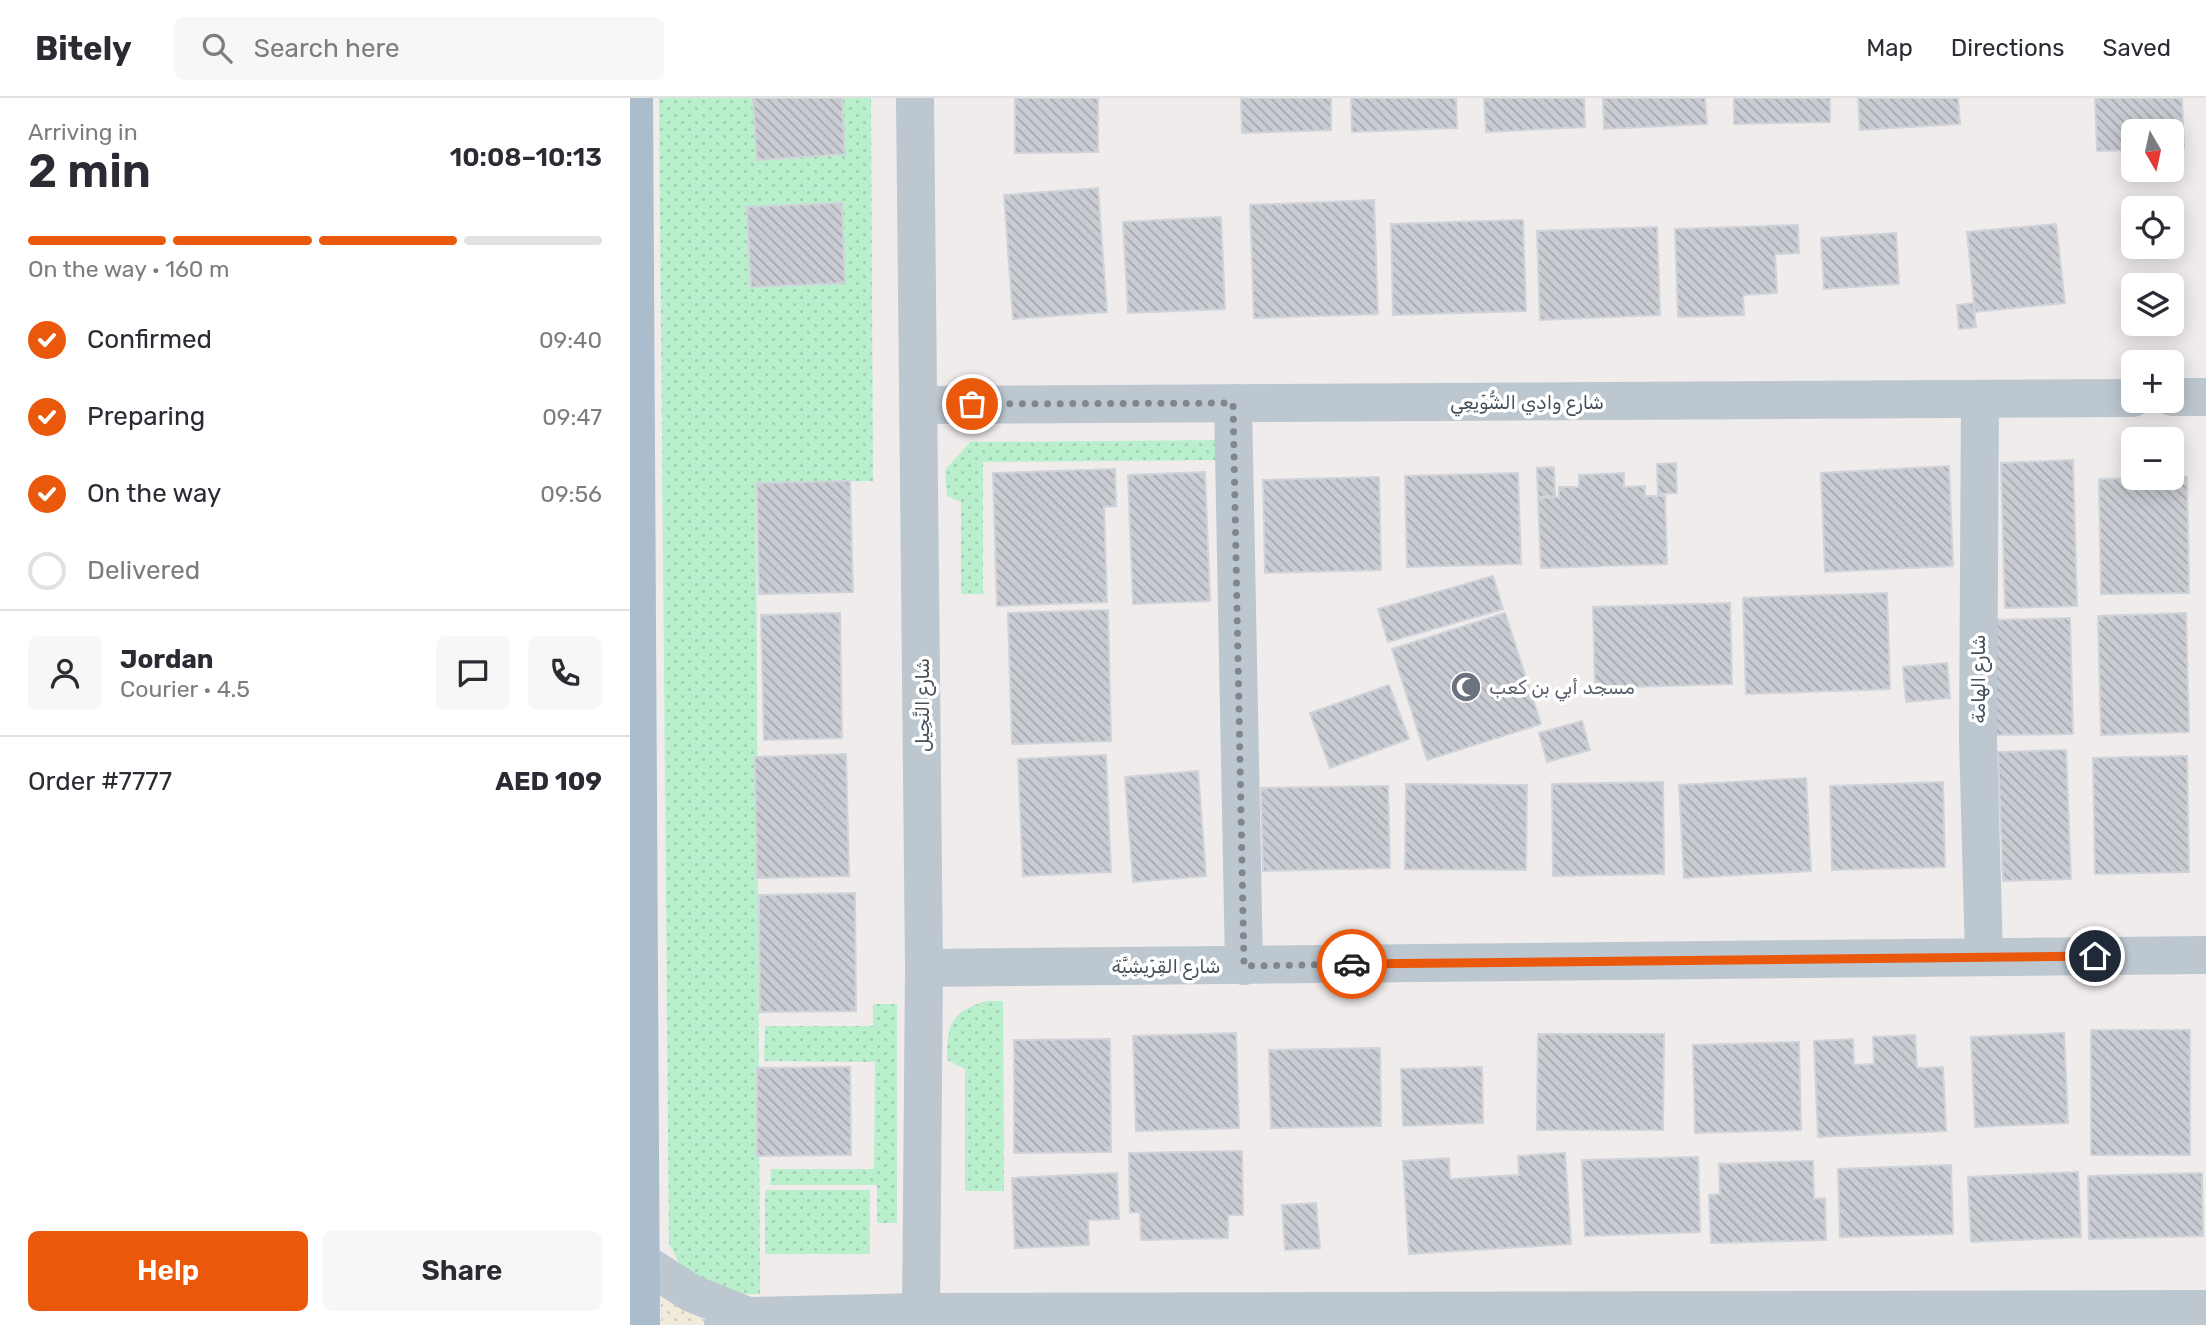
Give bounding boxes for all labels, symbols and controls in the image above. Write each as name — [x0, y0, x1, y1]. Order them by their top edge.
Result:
search box — [174, 17, 664, 80]
text: Bitely — [35, 29, 132, 68]
icon: search — [198, 29, 236, 67]
text: Search here — [254, 33, 400, 64]
text: Map — [1866, 34, 1913, 62]
text: Directions — [1951, 34, 2064, 62]
text: Saved — [2102, 34, 2171, 62]
text: Arriving in — [28, 118, 138, 146]
north arrow — [2121, 119, 2184, 182]
map controls — [2121, 119, 2184, 490]
text: 10:08–10:13 — [450, 142, 602, 173]
text: 2 min — [28, 144, 151, 199]
button: locate — [2121, 196, 2184, 259]
text: On the way · 160 m — [28, 255, 230, 283]
button: layers — [2121, 273, 2184, 336]
icon: check — [28, 321, 66, 359]
text: Confirmed — [87, 324, 212, 355]
text: 09:40 — [539, 326, 602, 354]
button: + — [2121, 350, 2184, 413]
pin — [942, 374, 1002, 434]
icon: bag — [953, 385, 991, 423]
street label: شارع وادِي الشُّوَيعِي — [1450, 390, 1604, 417]
icon: check — [28, 398, 66, 436]
text: Preparing — [87, 401, 205, 432]
text: 09:47 — [542, 403, 602, 431]
button: − — [2121, 427, 2184, 490]
icon: check — [28, 475, 66, 513]
text: On the way — [87, 478, 221, 509]
text: 09:56 — [540, 480, 602, 508]
text: Delivered — [87, 555, 200, 586]
street label: شارع الهامة — [1967, 635, 1992, 723]
button: person — [28, 636, 102, 710]
button: chat — [436, 636, 510, 710]
button: phone — [528, 636, 602, 710]
text: Jordan — [120, 644, 213, 675]
street label: شارع النَّجِيل — [911, 658, 936, 752]
mosque icon: مسجد أبي بن كعب — [1449, 670, 1483, 704]
text: Courier · 4.5 — [120, 675, 250, 703]
place label: مسجد أبي بن كعب — [1489, 676, 1635, 702]
text: Order #7777 — [28, 766, 172, 797]
text: AED 109 — [495, 766, 602, 797]
pin — [2065, 926, 2125, 986]
courier — [1317, 929, 1387, 999]
icon: home — [2076, 937, 2114, 975]
icon: car — [1333, 945, 1371, 983]
street label: شارع القِرَيشِيَّة — [1111, 955, 1221, 980]
button: Help — [28, 1231, 308, 1311]
button: Share — [322, 1231, 602, 1311]

